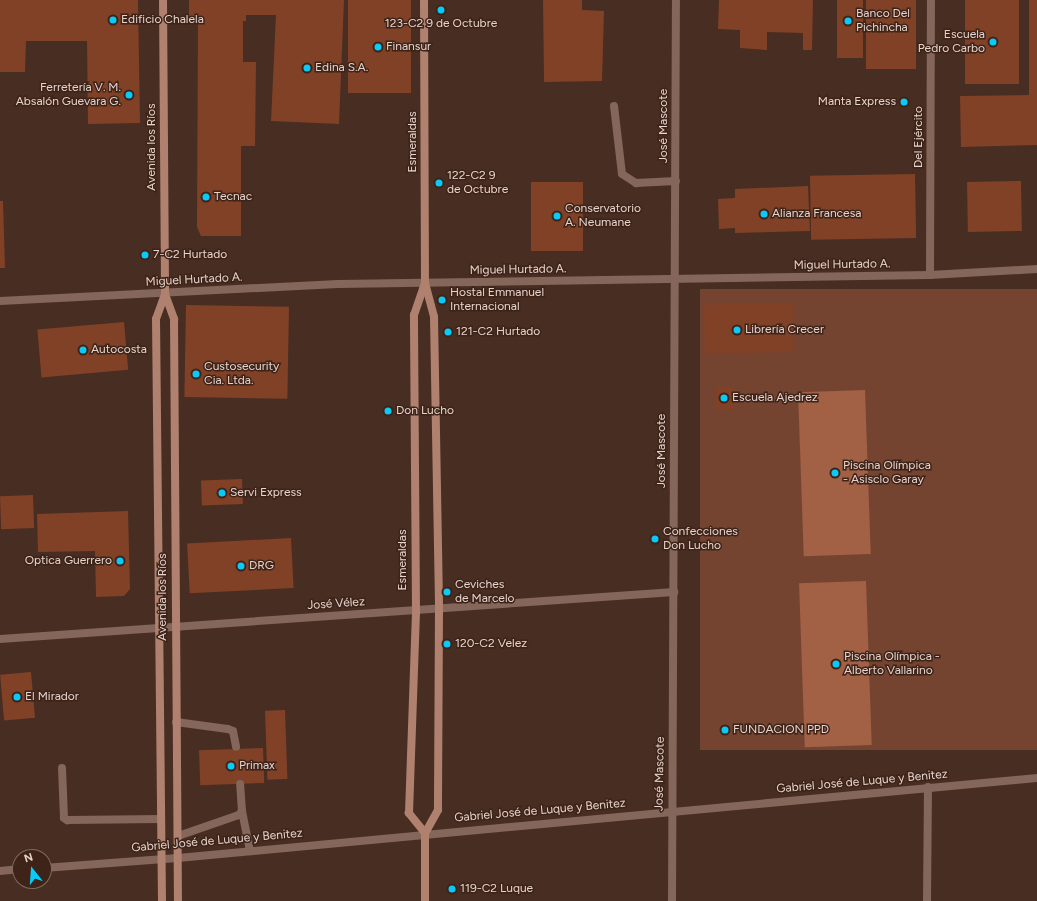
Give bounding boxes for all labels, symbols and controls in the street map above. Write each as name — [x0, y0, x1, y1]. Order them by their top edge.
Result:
marker: 123-C2 9 de Octubre — [436, 5, 446, 15]
place label: Banco Del Pichincha — [856, 7, 910, 35]
place label: Edificio Chalela — [121, 13, 204, 27]
marker: Edificio Chalela — [108, 15, 118, 25]
marker: Banco Del Pichincha — [843, 16, 853, 26]
place label: 123-C2 9 de Octubre — [385, 17, 497, 31]
place label: Escuela Pedro Carbo — [918, 28, 985, 56]
marker: Escuela Pedro Carbo — [988, 37, 998, 47]
place label: Finansur — [386, 40, 431, 54]
marker: Finansur — [373, 42, 383, 52]
place label: Edina S.A. — [315, 61, 368, 75]
marker: Edina S.A. — [302, 63, 312, 73]
place label: Ferretería V. M. Absalón Guevara G. — [16, 81, 121, 109]
street label: José Mascote — [657, 89, 671, 163]
marker: Ferretería V. M. Absalón Guevara G. — [124, 90, 134, 100]
place label: Manta Express — [818, 95, 896, 109]
marker: Manta Express — [899, 97, 909, 107]
street label: Avenida los Ríos — [145, 103, 159, 191]
street label: Del Ejército — [912, 106, 926, 168]
street label: Esmeraldas — [406, 111, 420, 173]
place label: 122-C2 9 de Octubre — [447, 169, 508, 197]
marker: 122-C2 9 de Octubre — [434, 178, 444, 188]
place label: Tecnac — [214, 190, 252, 204]
marker: Tecnac — [201, 192, 211, 202]
place label: Conservatorio A. Neumane — [565, 202, 641, 230]
place label: Alianza Francesa — [772, 207, 861, 221]
marker: Alianza Francesa — [759, 209, 769, 219]
marker: Conservatorio A. Neumane — [552, 211, 562, 221]
place label: 7-C2 Hurtado — [153, 248, 227, 262]
marker: 7-C2 Hurtado — [140, 250, 150, 260]
street label: Miguel Hurtado A. — [793, 257, 891, 273]
street label: Miguel Hurtado A. — [469, 262, 567, 278]
street label: Miguel Hurtado A. — [145, 270, 243, 290]
place label: Hostal Emmanuel Internacional — [450, 286, 544, 314]
marker: Hostal Emmanuel Internacional — [437, 295, 447, 305]
place label: Librería Crecer — [745, 323, 824, 337]
place label: 121-C2 Hurtado — [456, 325, 540, 339]
marker: Librería Crecer — [732, 325, 742, 335]
marker: 121-C2 Hurtado — [443, 327, 453, 337]
place label: Autocosta — [91, 343, 147, 357]
marker: Autocosta — [78, 345, 88, 355]
place label: Custosecurity Cia. Ltda. — [204, 360, 279, 388]
marker: Custosecurity Cia. Ltda. — [191, 369, 201, 379]
place label: Escuela Ajedrez — [732, 391, 818, 405]
marker: Escuela Ajedrez — [719, 393, 729, 403]
place label: Don Lucho — [396, 404, 454, 418]
marker: Don Lucho — [383, 406, 393, 416]
street label: José Mascote — [655, 414, 669, 488]
place label: Piscina Olímpica - Asisclo Garay — [843, 459, 931, 487]
marker: Piscina Olímpica - Asisclo Garay — [830, 468, 840, 478]
place label: Servi Express — [230, 486, 302, 500]
marker: Servi Express — [217, 488, 227, 498]
place label: Confecciones Don Lucho — [663, 525, 738, 553]
street label: Esmeraldas — [396, 529, 410, 591]
marker: Confecciones Don Lucho — [650, 534, 660, 544]
street label: Avenida los Ríos — [156, 553, 170, 641]
place label: Optica Guerrero — [25, 554, 112, 568]
marker: Optica Guerrero — [115, 556, 125, 566]
place label: DRG — [249, 559, 274, 573]
marker: DRG — [236, 561, 246, 571]
place label: Ceviches de Marcelo — [455, 578, 515, 606]
marker: Ceviches de Marcelo — [442, 587, 452, 597]
street label: José Vélez — [307, 595, 365, 613]
place label: 120-C2 Velez — [455, 637, 527, 651]
marker: 120-C2 Velez — [442, 639, 452, 649]
place label: Piscina Olímpica - Alberto Vallarino — [844, 650, 940, 678]
marker: Piscina Olímpica - Alberto Vallarino — [831, 659, 841, 669]
place label: El Mirador — [25, 690, 79, 704]
marker: El Mirador — [12, 692, 22, 702]
place label: FUNDACION PPD — [733, 723, 829, 737]
marker: FUNDACION PPD — [720, 725, 730, 735]
street label: José Mascote — [652, 737, 668, 811]
place label: Primax — [239, 759, 275, 773]
marker: Primax — [226, 761, 236, 771]
street label: Gabriel José de Luque y Benitez — [776, 767, 948, 797]
street label: Gabriel José de Luque y Benitez — [454, 796, 626, 826]
street label: Gabriel José de Luque y Benitez — [131, 826, 303, 856]
north arrow — [12, 849, 52, 889]
text: N — [23, 851, 35, 865]
place label: 119-C2 Luque — [460, 882, 533, 896]
marker: 119-C2 Luque — [447, 884, 457, 894]

